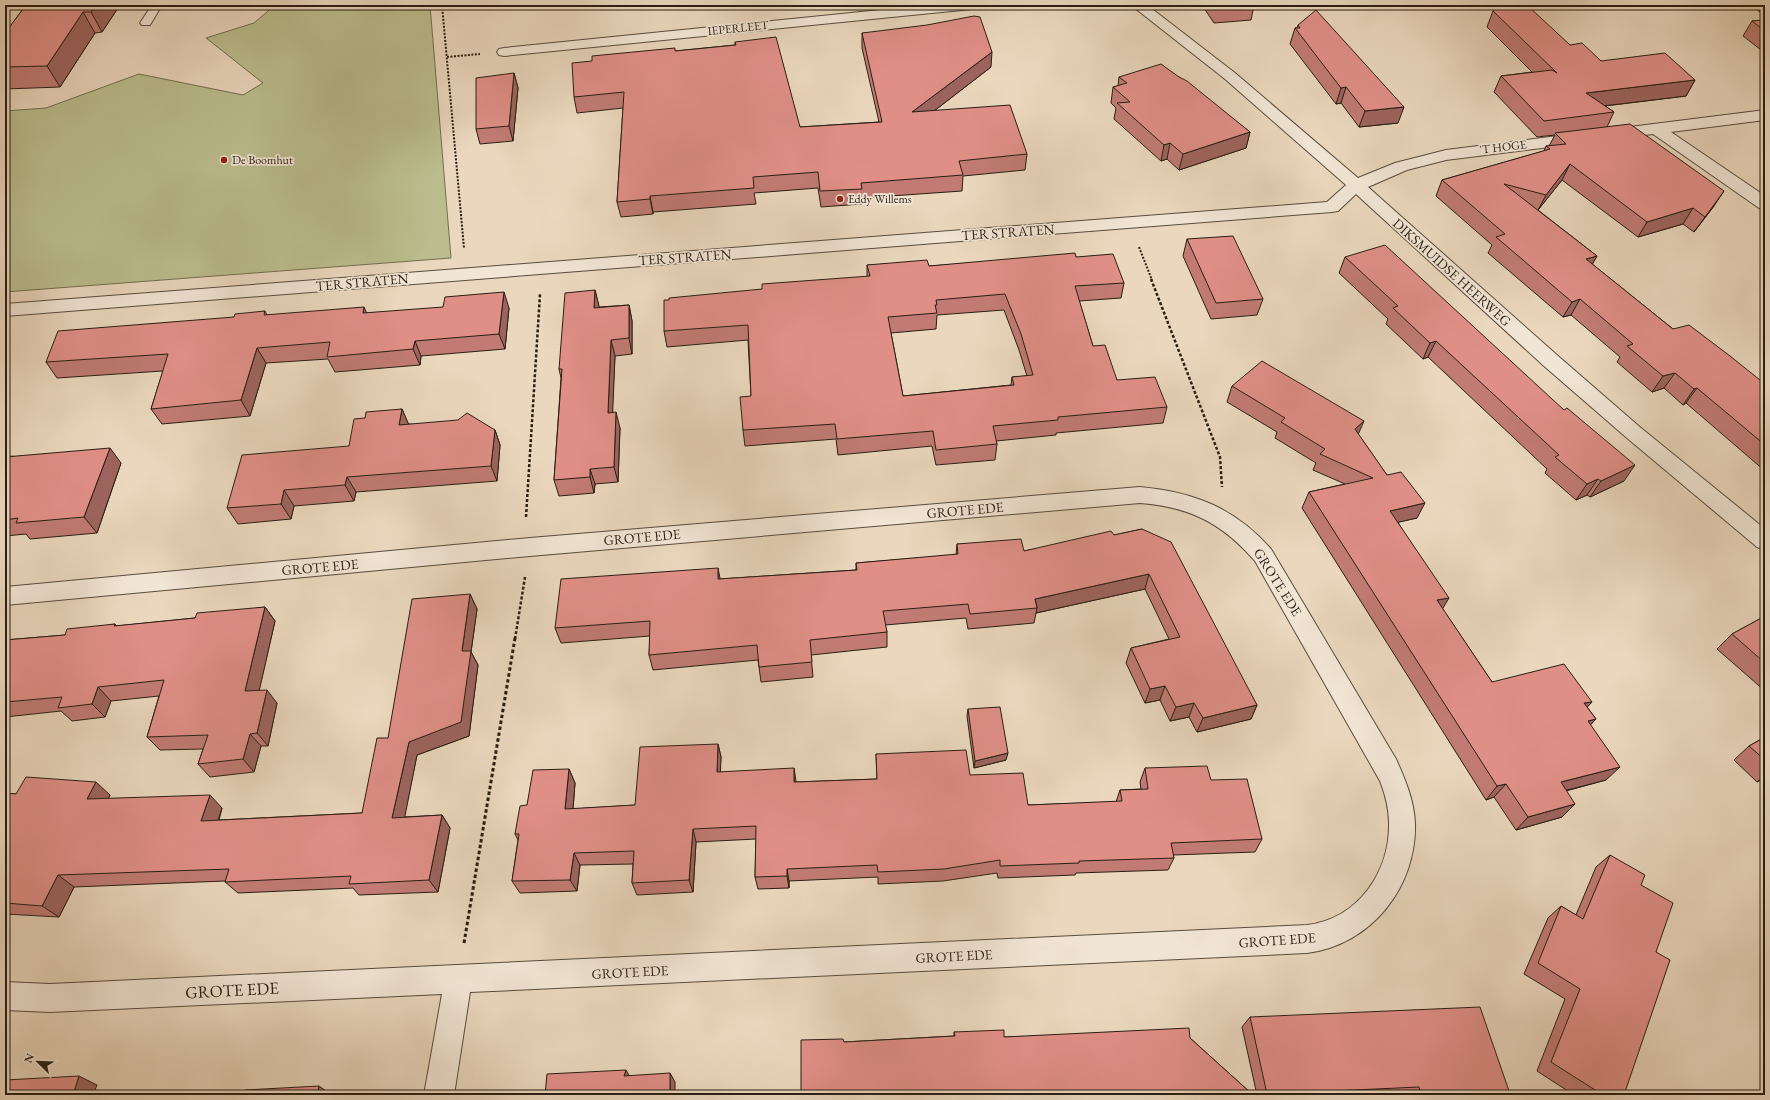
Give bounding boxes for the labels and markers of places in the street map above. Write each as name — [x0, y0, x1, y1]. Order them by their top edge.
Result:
place label: De Boomhut — [232, 152, 293, 168]
marker: De Boomhut — [219, 155, 229, 165]
place label: Eddy Willems — [848, 191, 912, 207]
marker: Eddy Willems — [835, 194, 845, 204]

